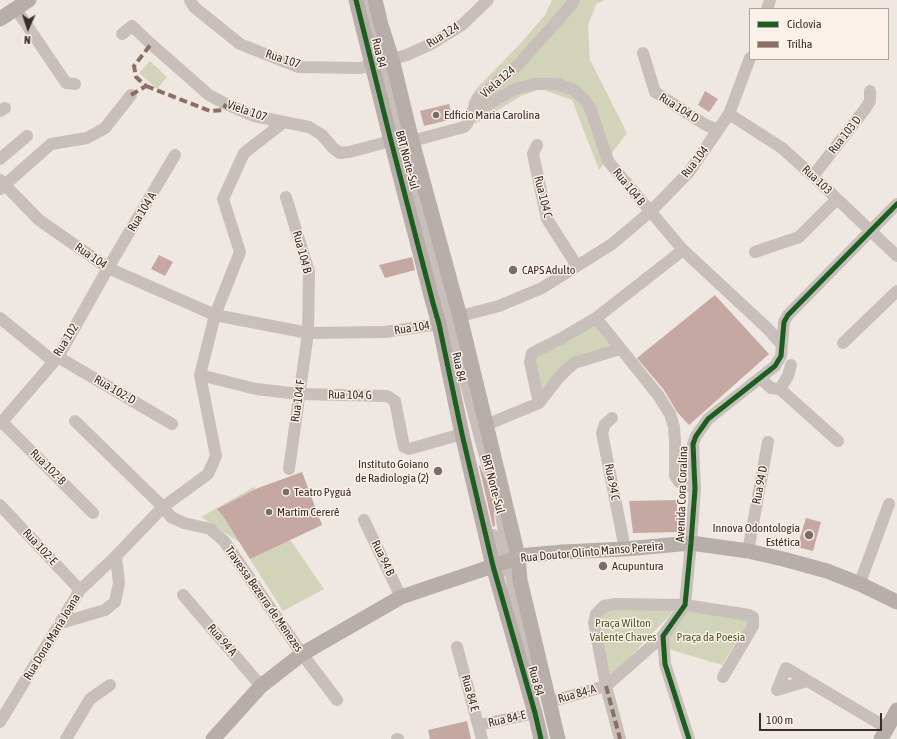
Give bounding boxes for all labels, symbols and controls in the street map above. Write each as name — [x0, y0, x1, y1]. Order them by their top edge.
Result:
north arrow — [8, 8, 48, 48]
legend — [749, 8, 889, 60]
text: Ciclovia — [787, 17, 821, 31]
street label: Rua 124 — [424, 19, 462, 51]
text: N — [24, 34, 31, 46]
street label: Rua 84 — [369, 37, 389, 69]
text: Trilha — [787, 37, 812, 51]
street label: Rua 107 — [264, 47, 302, 71]
street label: Viela 124 — [478, 63, 518, 101]
street label: Rua 104 D — [656, 90, 702, 126]
street label: Viela 107 — [225, 97, 269, 125]
place label: Edficio Maria Carolina — [444, 108, 540, 122]
marker: Edficio Maria Carolina — [431, 110, 441, 120]
street label: Rua 103 D — [826, 113, 864, 157]
street label: BRT Norte-Sul — [392, 129, 422, 191]
street label: Rua 104 — [678, 143, 712, 181]
street label: Rua 103 — [799, 162, 835, 198]
street label: Rua 104 B — [610, 166, 648, 208]
street label: Rua 104 C — [531, 174, 555, 220]
street label: Rua 104 A — [125, 190, 159, 234]
street label: Rua 104 B — [289, 229, 315, 275]
street label: Rua 104 — [72, 240, 110, 272]
place label: CAPS Adulto — [522, 263, 575, 277]
marker: CAPS Adulto — [507, 264, 519, 276]
street label: Rua 104 — [393, 318, 431, 338]
street label: Rua 102 — [50, 321, 82, 359]
street label: Rua 84 — [449, 351, 469, 383]
street label: Rua 102-D — [92, 372, 138, 408]
street label: Rua 104 F — [288, 379, 308, 423]
street label: Rua 104 G — [328, 387, 372, 403]
street label: Rua 102-B — [27, 446, 69, 488]
street label: Avenida Cora Coralina — [673, 446, 691, 542]
street label: BRT Norte-Sul — [478, 453, 508, 515]
place label: Instituto Goiano de Radiologia (2) — [355, 457, 429, 485]
street label: Rua 94 C — [601, 462, 623, 502]
marker: Instituto Goiano de Radiologia (2) — [432, 465, 444, 477]
street label: Rua 94 D — [749, 465, 771, 505]
place label: Teatro Pyguá — [294, 485, 351, 499]
marker: Teatro Pyguá — [281, 487, 291, 497]
place label: Martim Cererê — [277, 505, 339, 519]
marker: Martim Cererê — [264, 507, 274, 517]
place label: Innova Odontologia Estética — [712, 521, 800, 549]
street label: Rua 102-E — [20, 526, 60, 568]
marker: Innova Odontologia Estética — [803, 529, 815, 541]
street label: Rua 94 B — [368, 538, 398, 578]
street label: Rua Doutor Olinto Manso Pereira — [520, 539, 664, 565]
street label: Travessa Bezerra de Menezes — [222, 543, 306, 655]
place label: Acupuntura — [612, 559, 664, 573]
marker: Acupuntura — [597, 560, 609, 572]
street label: Rua Dona Maria Joana — [21, 591, 83, 683]
park label: Praça Wilton Valente Chaves — [589, 616, 657, 644]
street label: Rua 94 A — [204, 621, 240, 659]
park label: Praça da Poesia — [677, 630, 745, 644]
street label: Rua 84 — [525, 664, 547, 698]
street label: Rua 84 E — [458, 673, 482, 713]
street label: Rua 84-A — [556, 682, 598, 706]
scale bar — [761, 705, 884, 731]
street label: Rua 84-E — [487, 708, 527, 730]
text: 100 m — [766, 713, 793, 727]

